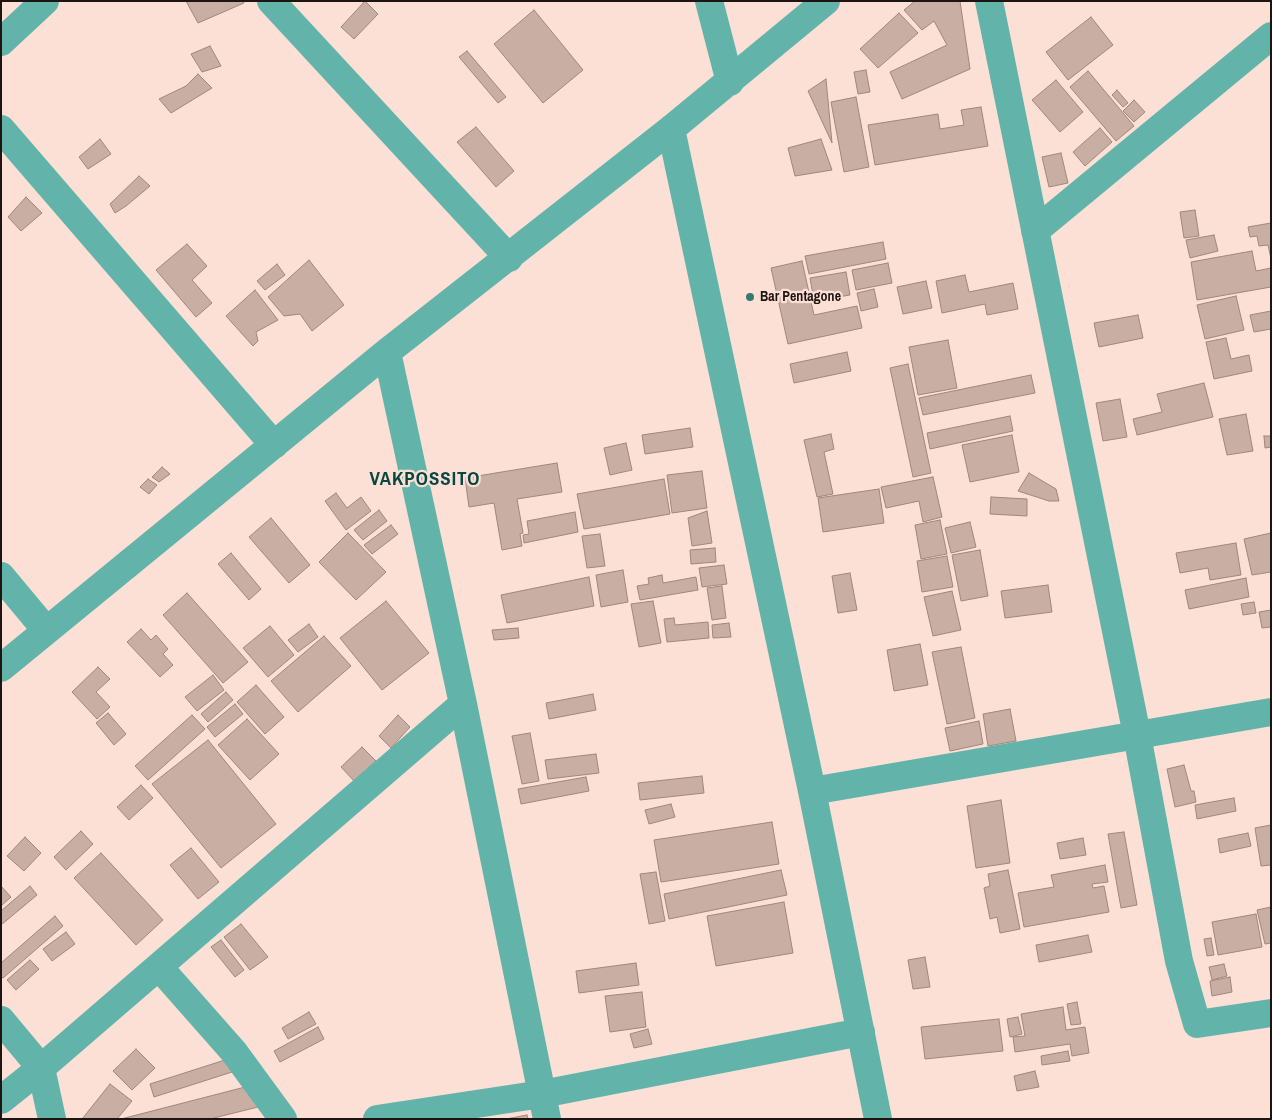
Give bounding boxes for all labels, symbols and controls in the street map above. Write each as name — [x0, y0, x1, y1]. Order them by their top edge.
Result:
place label: Bar Pentagone — [760, 289, 841, 305]
marker: Bar Pentagone — [744, 291, 756, 303]
district label: VAKPOSSITO — [368, 469, 482, 491]

